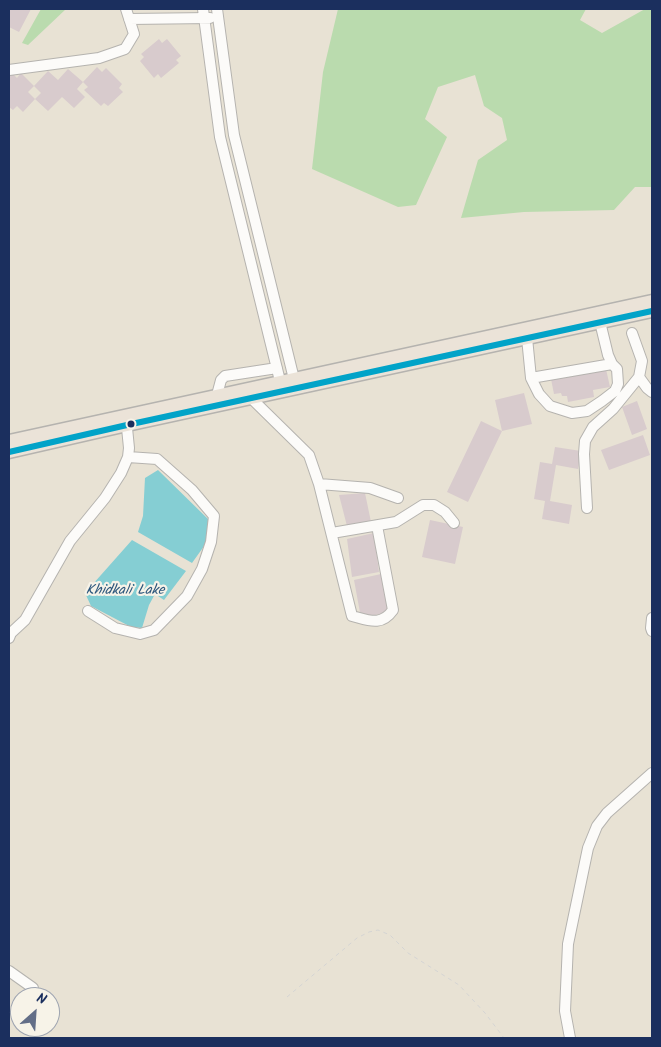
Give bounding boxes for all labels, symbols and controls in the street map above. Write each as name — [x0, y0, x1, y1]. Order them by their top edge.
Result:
unlabelled marker — [126, 419, 136, 429]
water label: Khidkali Lake — [86, 584, 164, 600]
north arrow — [10, 987, 60, 1037]
text: N — [32, 988, 50, 1011]

